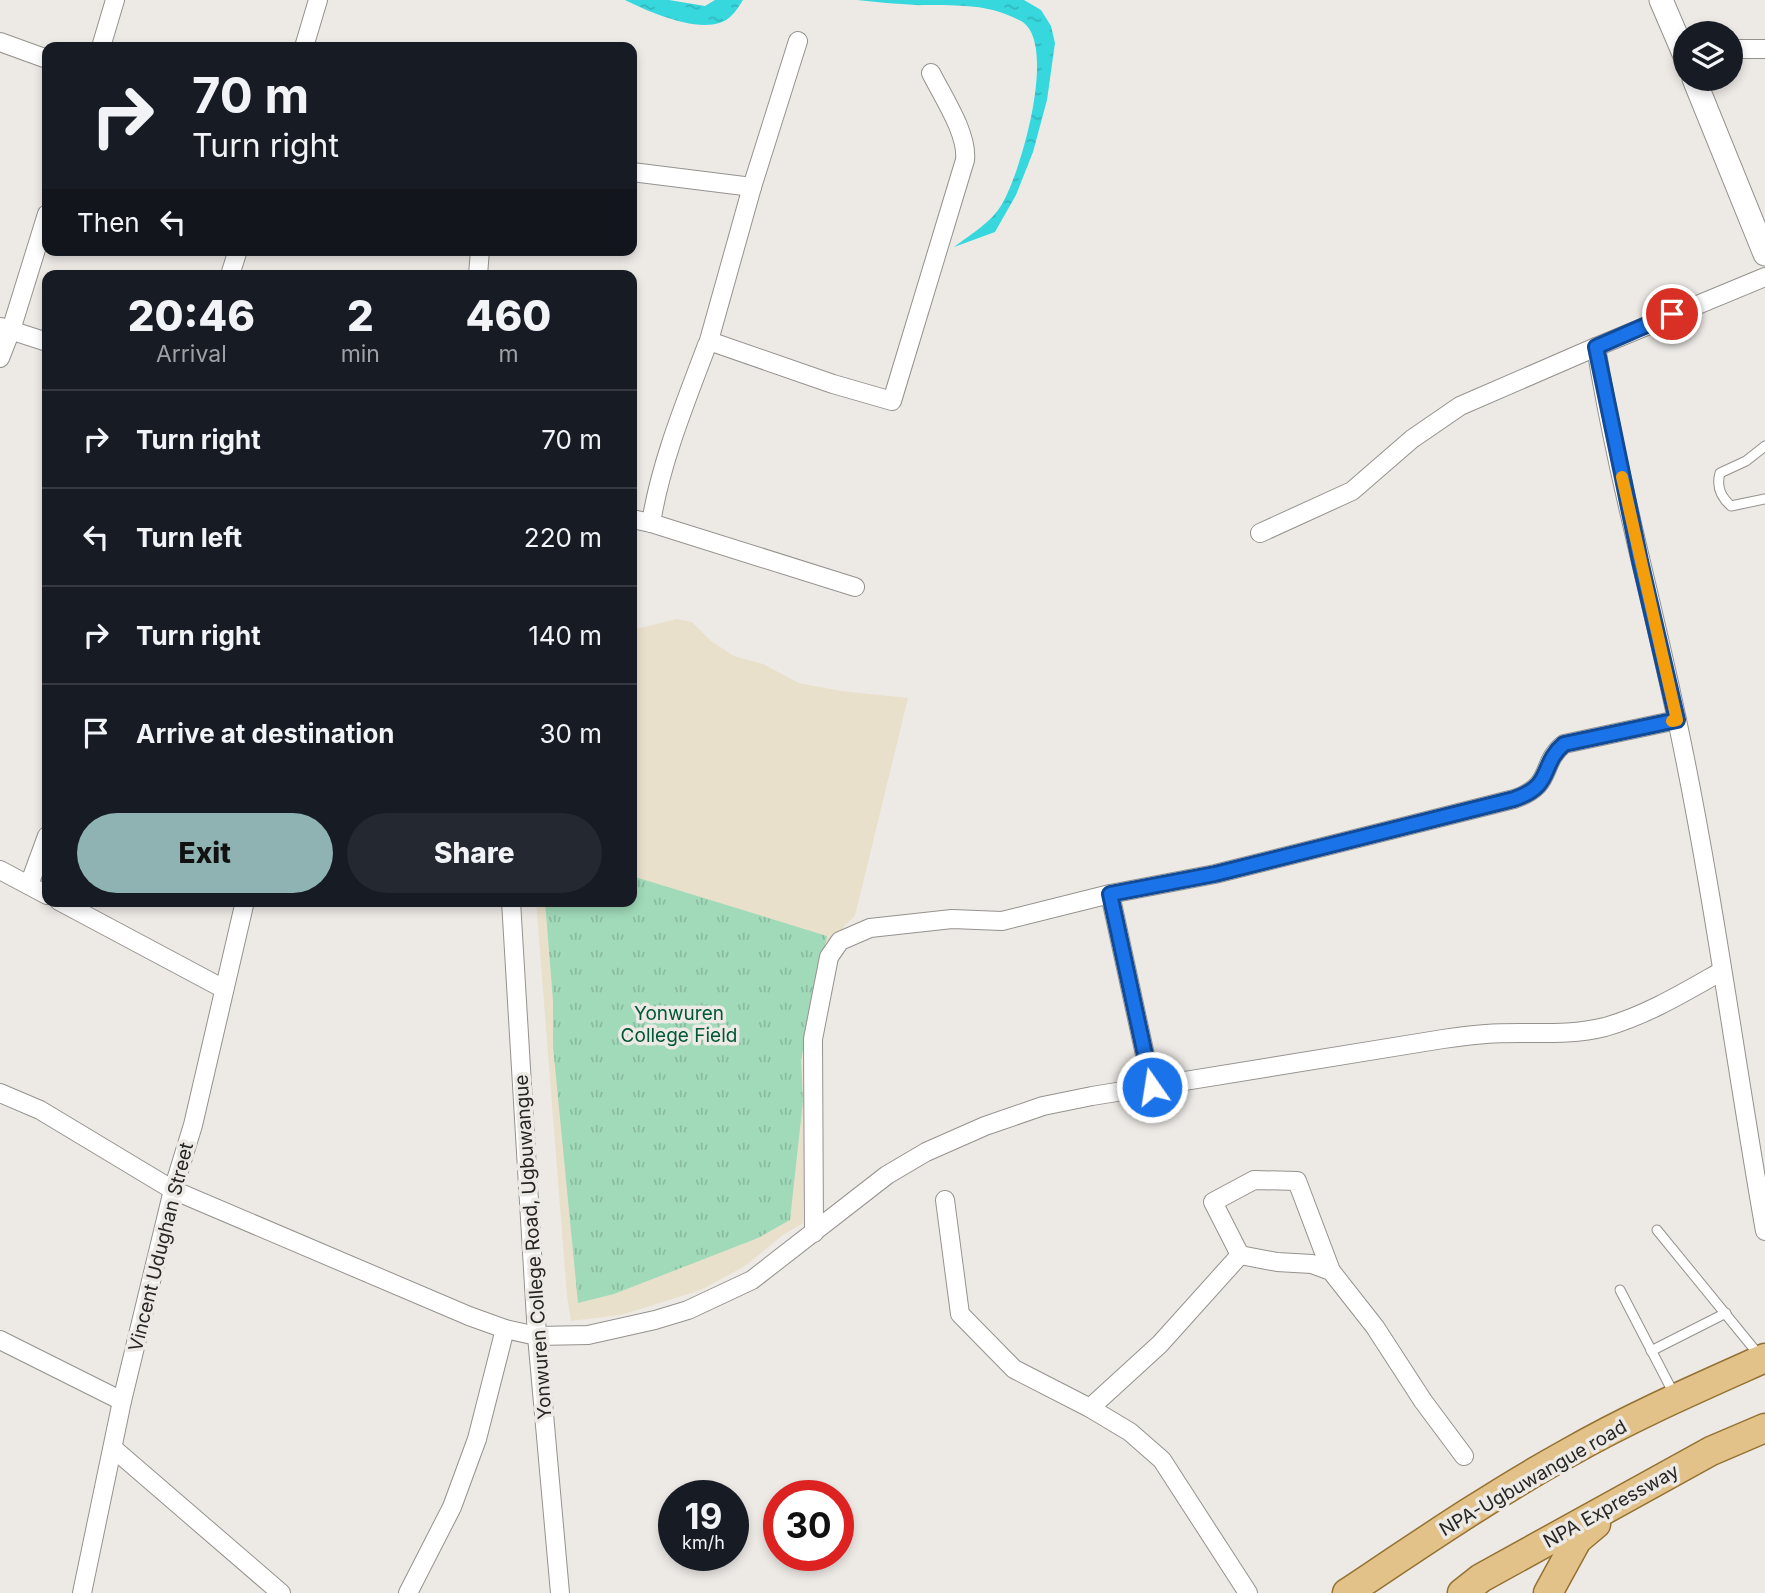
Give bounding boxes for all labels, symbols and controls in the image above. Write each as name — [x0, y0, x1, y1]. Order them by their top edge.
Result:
map controls — [1673, 21, 1743, 91]
button: layers — [1673, 21, 1743, 91]
text: 70 m — [192, 66, 309, 125]
icon: right — [77, 70, 168, 161]
text: Turn right — [192, 126, 339, 165]
icon: left — [154, 203, 192, 241]
text: Then — [77, 207, 140, 238]
pin — [1642, 284, 1702, 344]
text: 20:46 — [128, 290, 255, 341]
text: 2 — [347, 290, 374, 341]
text: 460 — [466, 290, 551, 341]
icon: arrive — [1653, 295, 1691, 333]
text: Arrival — [156, 340, 227, 368]
text: min — [341, 340, 380, 368]
text: m — [498, 340, 519, 368]
icon: right — [77, 420, 115, 458]
text: Turn right — [136, 424, 261, 455]
text: 70 m — [541, 424, 602, 455]
icon: left — [77, 518, 115, 556]
text: Turn left — [136, 522, 242, 553]
text: 220 m — [524, 522, 602, 553]
icon: right — [77, 616, 115, 654]
text: Turn right — [136, 620, 261, 651]
text: 140 m — [528, 620, 602, 651]
icon: arrive — [77, 714, 115, 752]
text: Arrive at destination — [136, 718, 395, 749]
text: 30 m — [539, 718, 602, 749]
button: Exit — [77, 813, 333, 893]
button: Share — [347, 813, 602, 893]
park label: Yonwuren College Field — [621, 1002, 737, 1047]
position arrow — [1115, 1050, 1189, 1124]
street label: Yonwuren College Road, Ugbuwangue — [509, 1074, 557, 1420]
street label: Vincent Udughan Street — [124, 1140, 198, 1354]
street label: NPA-Ugbuwangue road — [1435, 1415, 1631, 1541]
street label: NPA Expressway — [1539, 1459, 1683, 1553]
speed limit sign: 30 — [763, 1480, 854, 1571]
text: 19 — [685, 1495, 722, 1537]
text: km/h — [682, 1532, 725, 1553]

